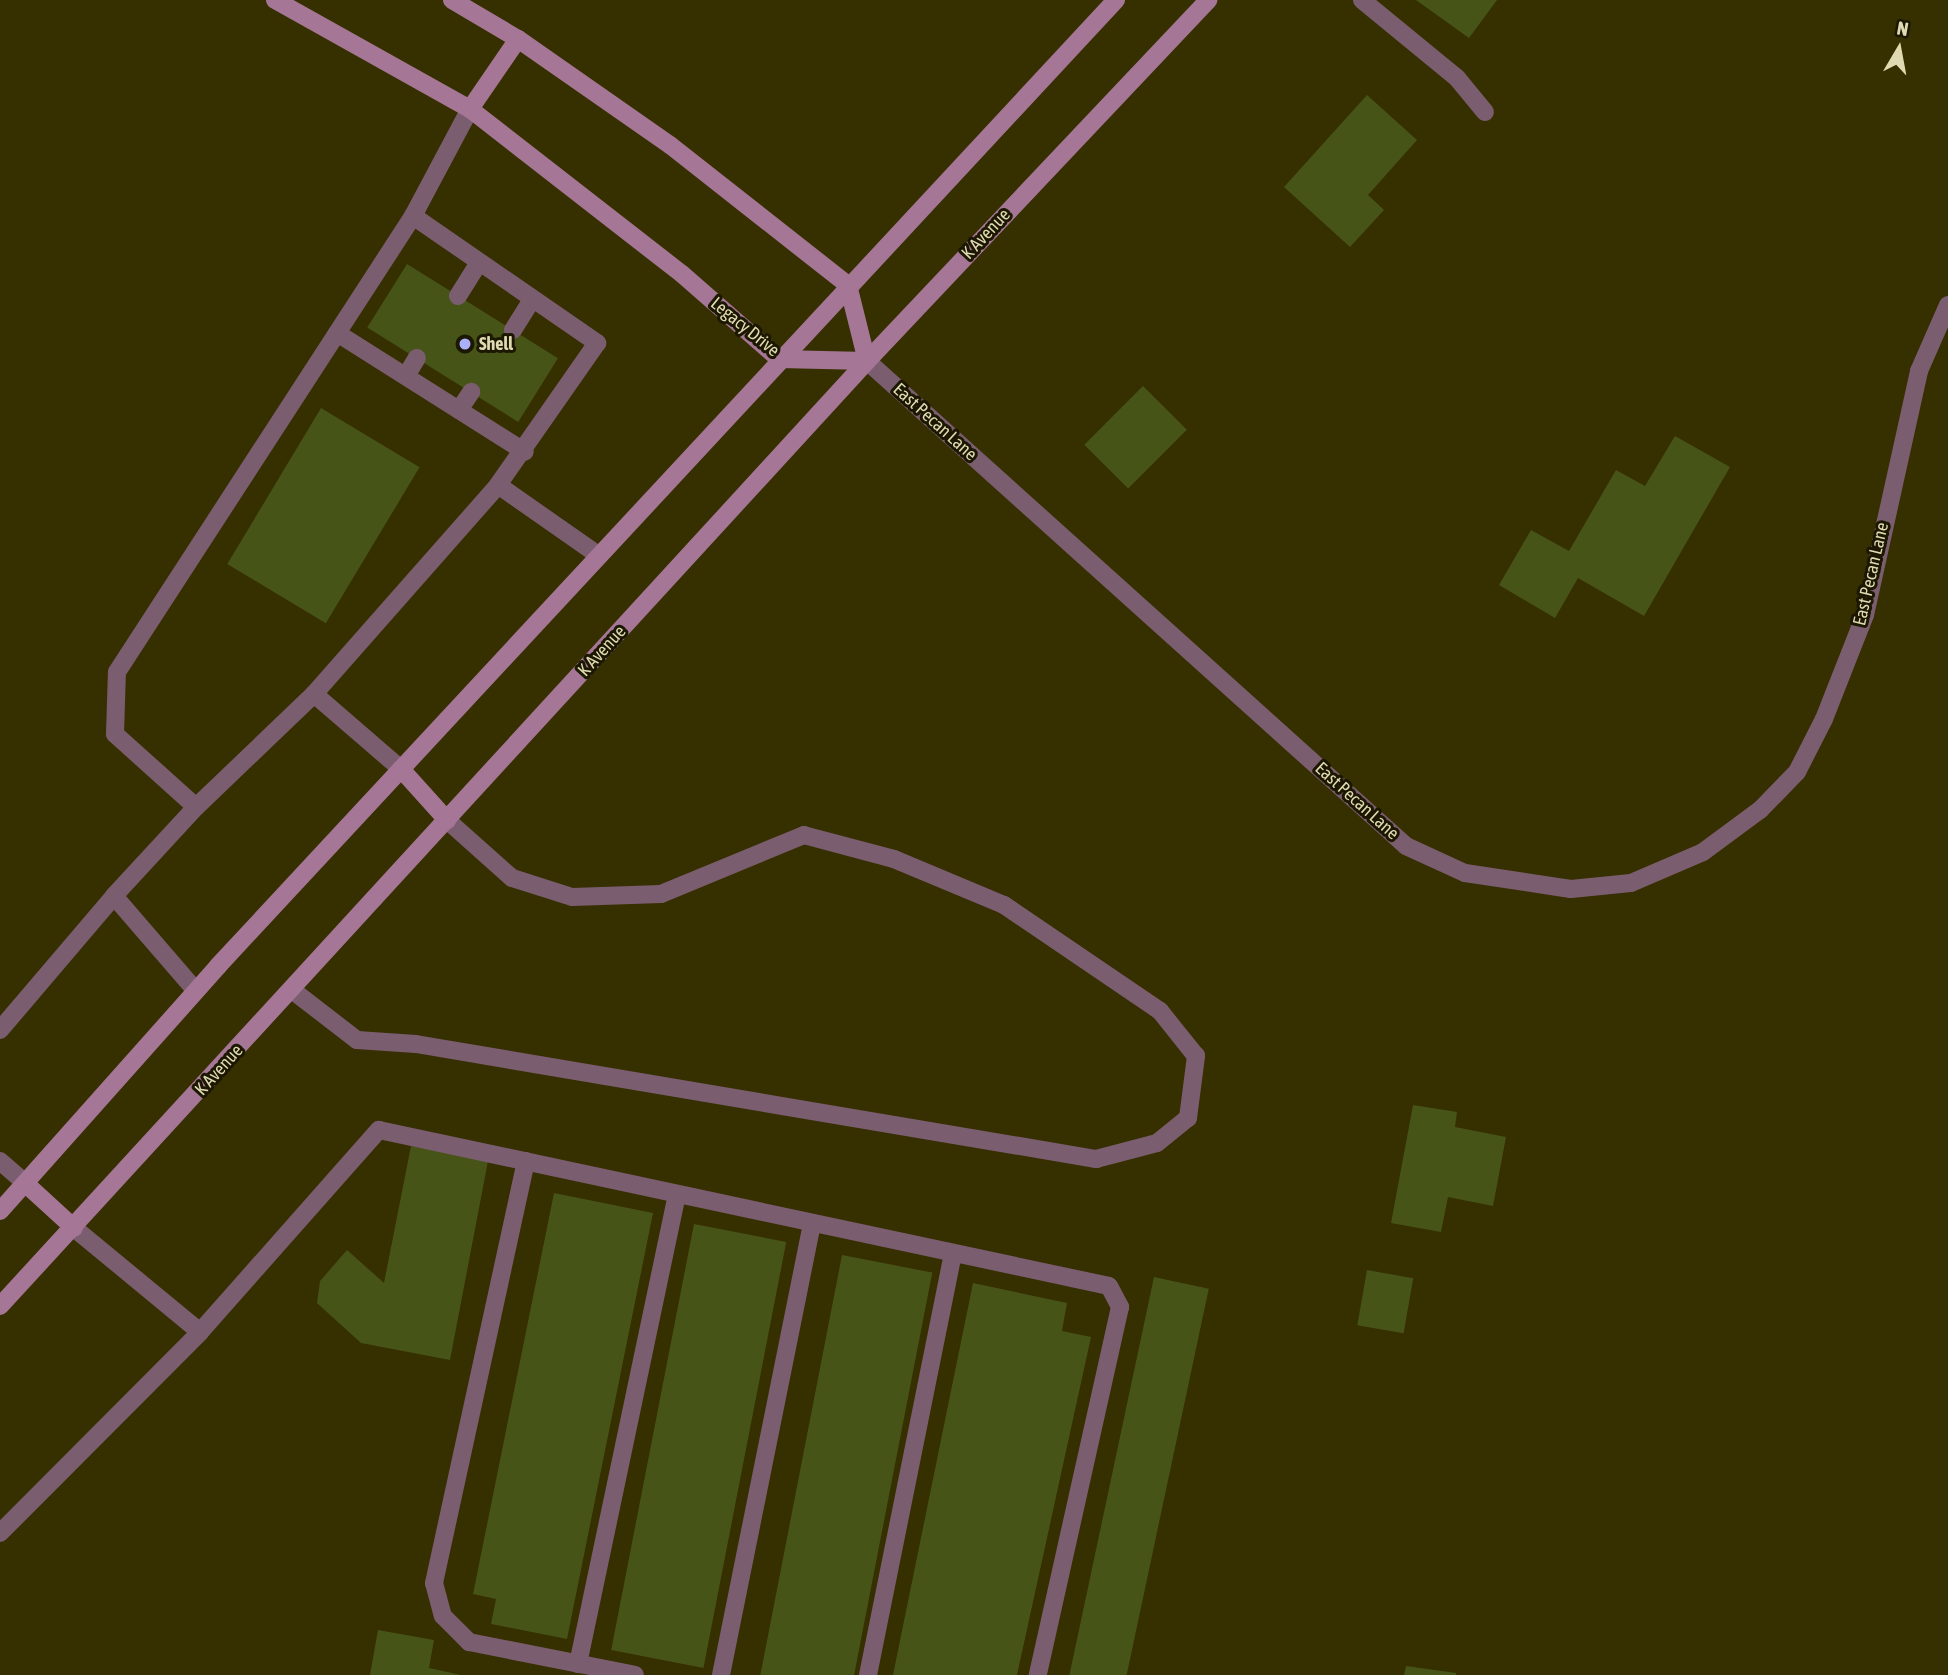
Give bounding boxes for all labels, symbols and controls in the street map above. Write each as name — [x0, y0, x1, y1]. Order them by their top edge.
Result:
north arrow — [1864, 14, 1934, 84]
text: N — [1895, 17, 1910, 40]
street label: K Avenue — [957, 204, 1015, 264]
street label: Legacy Drive — [706, 293, 784, 361]
place label: Shell — [479, 333, 513, 355]
marker: Shell — [457, 336, 473, 352]
street label: East Pecan Lane — [889, 379, 981, 465]
street label: East Pecan Lane — [1849, 520, 1893, 628]
street label: K Avenue — [574, 621, 630, 681]
street label: East Pecan Lane — [1311, 758, 1403, 844]
street label: K Avenue — [191, 1040, 247, 1100]

